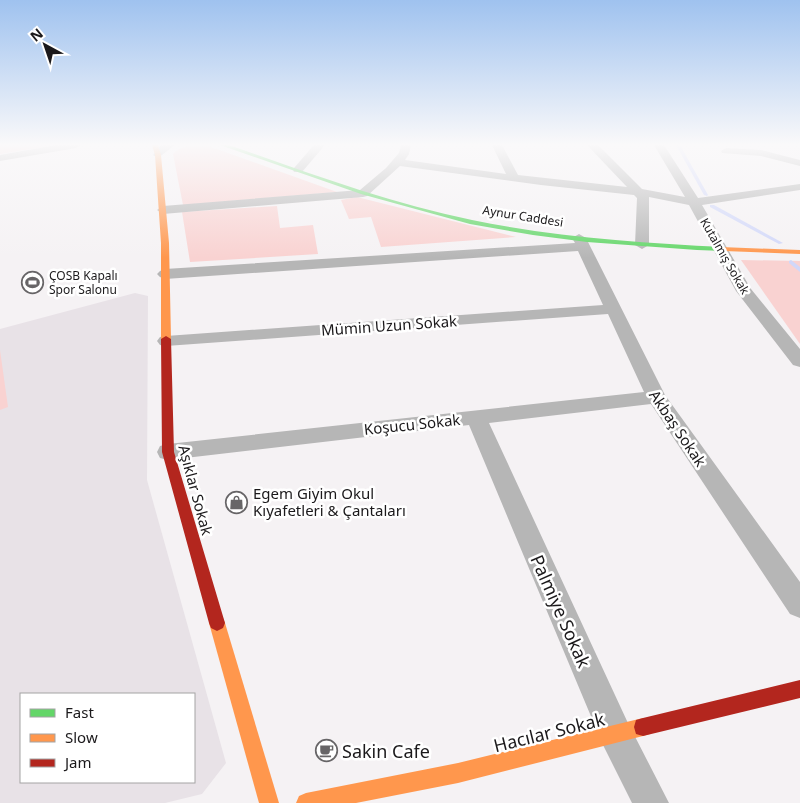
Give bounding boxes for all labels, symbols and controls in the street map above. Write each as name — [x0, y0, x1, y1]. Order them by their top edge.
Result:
north arrow — [20, 20, 70, 70]
text: N — [26, 24, 47, 46]
street label: Aynur Caddesi — [481, 201, 565, 231]
street label: Kutalmış Sokak — [696, 215, 754, 298]
place label: ÇOSB Kapalı Spor Salonu — [49, 267, 118, 298]
sports icon: ÇOSB Kapalı Spor Salonu — [21, 270, 45, 294]
street label: Mümin Uzun Sokak — [320, 310, 458, 340]
street label: Akbaş Sokak — [645, 386, 711, 470]
street label: Koşucu Sokak — [363, 409, 461, 439]
street label: Aşıklar Sokak — [174, 443, 218, 537]
place label: Egem Giyim Okul Kıyafetleri & Çantaları — [253, 483, 406, 520]
shop icon: Egem Giyim Okul Kıyafetleri & Çantaları — [225, 490, 249, 514]
street label: Palmiye Sokak — [525, 551, 597, 672]
legend — [20, 693, 195, 783]
text: Fast — [65, 702, 94, 722]
street label: Hacılar Sokak — [491, 707, 607, 757]
text: Slow — [65, 727, 98, 747]
cafe icon: Sakin Cafe — [314, 739, 338, 763]
place label: Sakin Cafe — [342, 739, 430, 763]
text: Jam — [63, 752, 92, 772]

